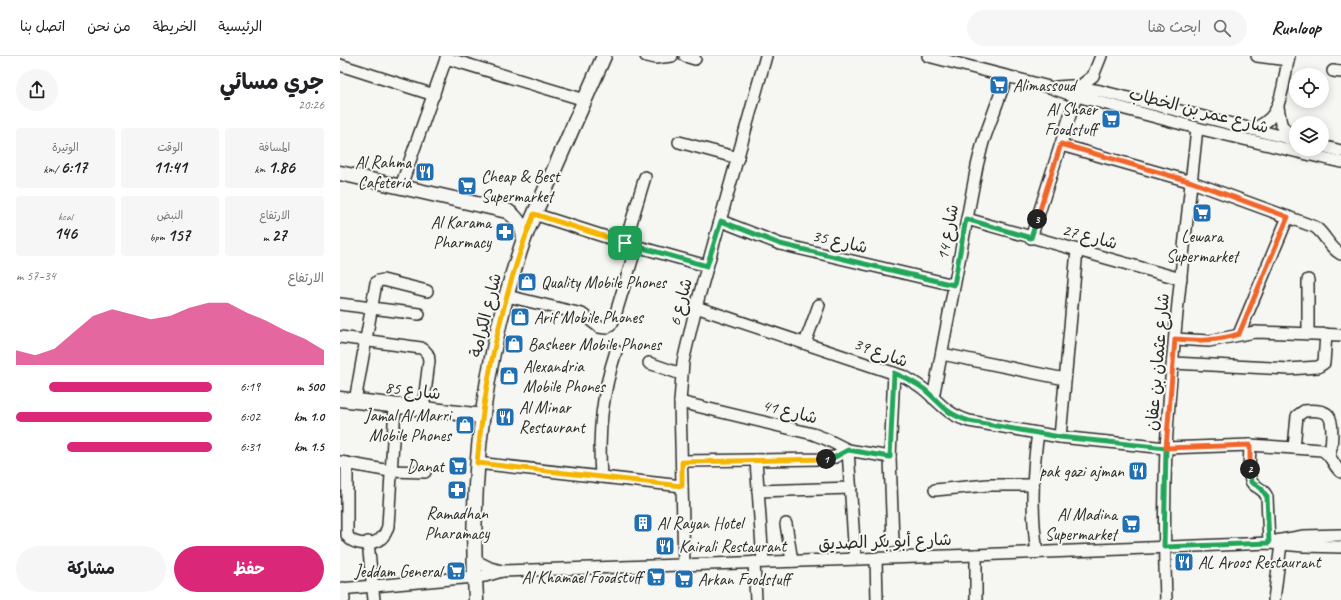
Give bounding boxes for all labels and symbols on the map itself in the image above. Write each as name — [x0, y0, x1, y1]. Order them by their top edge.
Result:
supermarket icon: Alimassoud — [988, 74, 1010, 96]
place label: Alimassoud — [1013, 75, 1079, 96]
street label: شارع عمر بن الخطاب — [1127, 83, 1271, 139]
place label: Al Shaer Foodstuff — [1045, 99, 1100, 140]
supermarket icon: Al Shaer Foodstuff — [1100, 108, 1122, 130]
place label: Al Rahma Cafeteria — [355, 152, 412, 193]
restaurant icon: Al Rahma Cafeteria — [414, 161, 436, 183]
place label: Cheap & Best Supermarket — [481, 166, 562, 207]
supermarket icon: Cheap & Best Supermarket — [456, 175, 478, 197]
street label: شارع 14 — [932, 202, 964, 262]
supermarket icon: Lewara Supermarket — [1191, 202, 1213, 224]
pin: 3 — [1027, 209, 1047, 229]
place label: Al Karama Pharmacy — [431, 212, 493, 253]
street label: شارع 27 — [1060, 219, 1120, 255]
pharmacy icon: Al Karama Pharmacy — [494, 221, 516, 243]
street label: شارع 35 — [810, 225, 870, 259]
pin — [608, 226, 642, 260]
place label: Lewara Supermarket — [1166, 226, 1240, 267]
street label: شارع الكرامة — [465, 271, 507, 360]
shop icon: Quality Mobile Phones — [516, 271, 538, 293]
place label: Quality Mobile Phones — [541, 272, 667, 293]
street label: شارع 6 — [664, 276, 698, 329]
street label: شارع عثمان بن عفان — [1141, 292, 1175, 432]
shop icon: Arif Mobile Phones — [509, 306, 531, 328]
place label: Arif Mobile Phones — [534, 307, 645, 328]
shop icon: Basheer Mobile Phones — [503, 333, 525, 355]
street label: شارع 39 — [850, 333, 911, 373]
place label: Basheer Mobile Phones — [528, 334, 662, 355]
place label: Alexandria Mobile Phones — [523, 356, 606, 397]
shop icon: Alexandria Mobile Phones — [498, 365, 520, 387]
street label: شارع 85 — [384, 377, 442, 405]
street label: شارع 41 — [760, 394, 820, 429]
place label: Al Minar Restaurant — [519, 397, 587, 438]
place label: Jamal Al Marri Mobile Phones — [364, 405, 453, 446]
restaurant icon: Al Minar Restaurant — [494, 406, 516, 428]
shop icon: Jamal Al Marri Mobile Phones — [454, 414, 476, 436]
pin: 1 — [816, 449, 836, 469]
supermarket icon: Danat — [447, 455, 469, 477]
place label: Danat — [407, 456, 446, 477]
pin: 2 — [1240, 459, 1260, 479]
restaurant icon: pak gazi ajman — [1127, 460, 1149, 482]
place label: pak gazi ajman — [1039, 461, 1125, 482]
pharmacy icon: Ramadhan Pharamacy — [446, 479, 468, 501]
place label: Ramadhan Pharamacy — [425, 503, 491, 544]
place label: Al Madina Supermarket — [1045, 504, 1119, 545]
building icon: Al Rayan Hotel — [632, 512, 654, 534]
place label: Al Rayan Hotel — [657, 513, 746, 534]
supermarket icon: Al Madina Supermarket — [1120, 513, 1142, 535]
street label: شارع أبو بكر الصديق — [818, 529, 952, 555]
restaurant icon: Kairali Restaurant — [654, 535, 676, 557]
place label: Kairali Restaurant — [679, 536, 788, 557]
restaurant icon: AL Aroos Restaurant — [1173, 551, 1195, 573]
place label: AL Aroos Restaurant — [1198, 552, 1323, 573]
supermarket icon: Jeddam General — [445, 560, 467, 582]
place label: Jeddam General — [354, 561, 445, 582]
supermarket icon: Al Khamael Foodstuff — [645, 566, 667, 588]
place label: Al Khamael Foodstuff — [522, 567, 645, 588]
supermarket icon: Arkan Foodstuff — [673, 568, 695, 590]
place label: Arkan Foodstuff — [698, 569, 794, 590]

